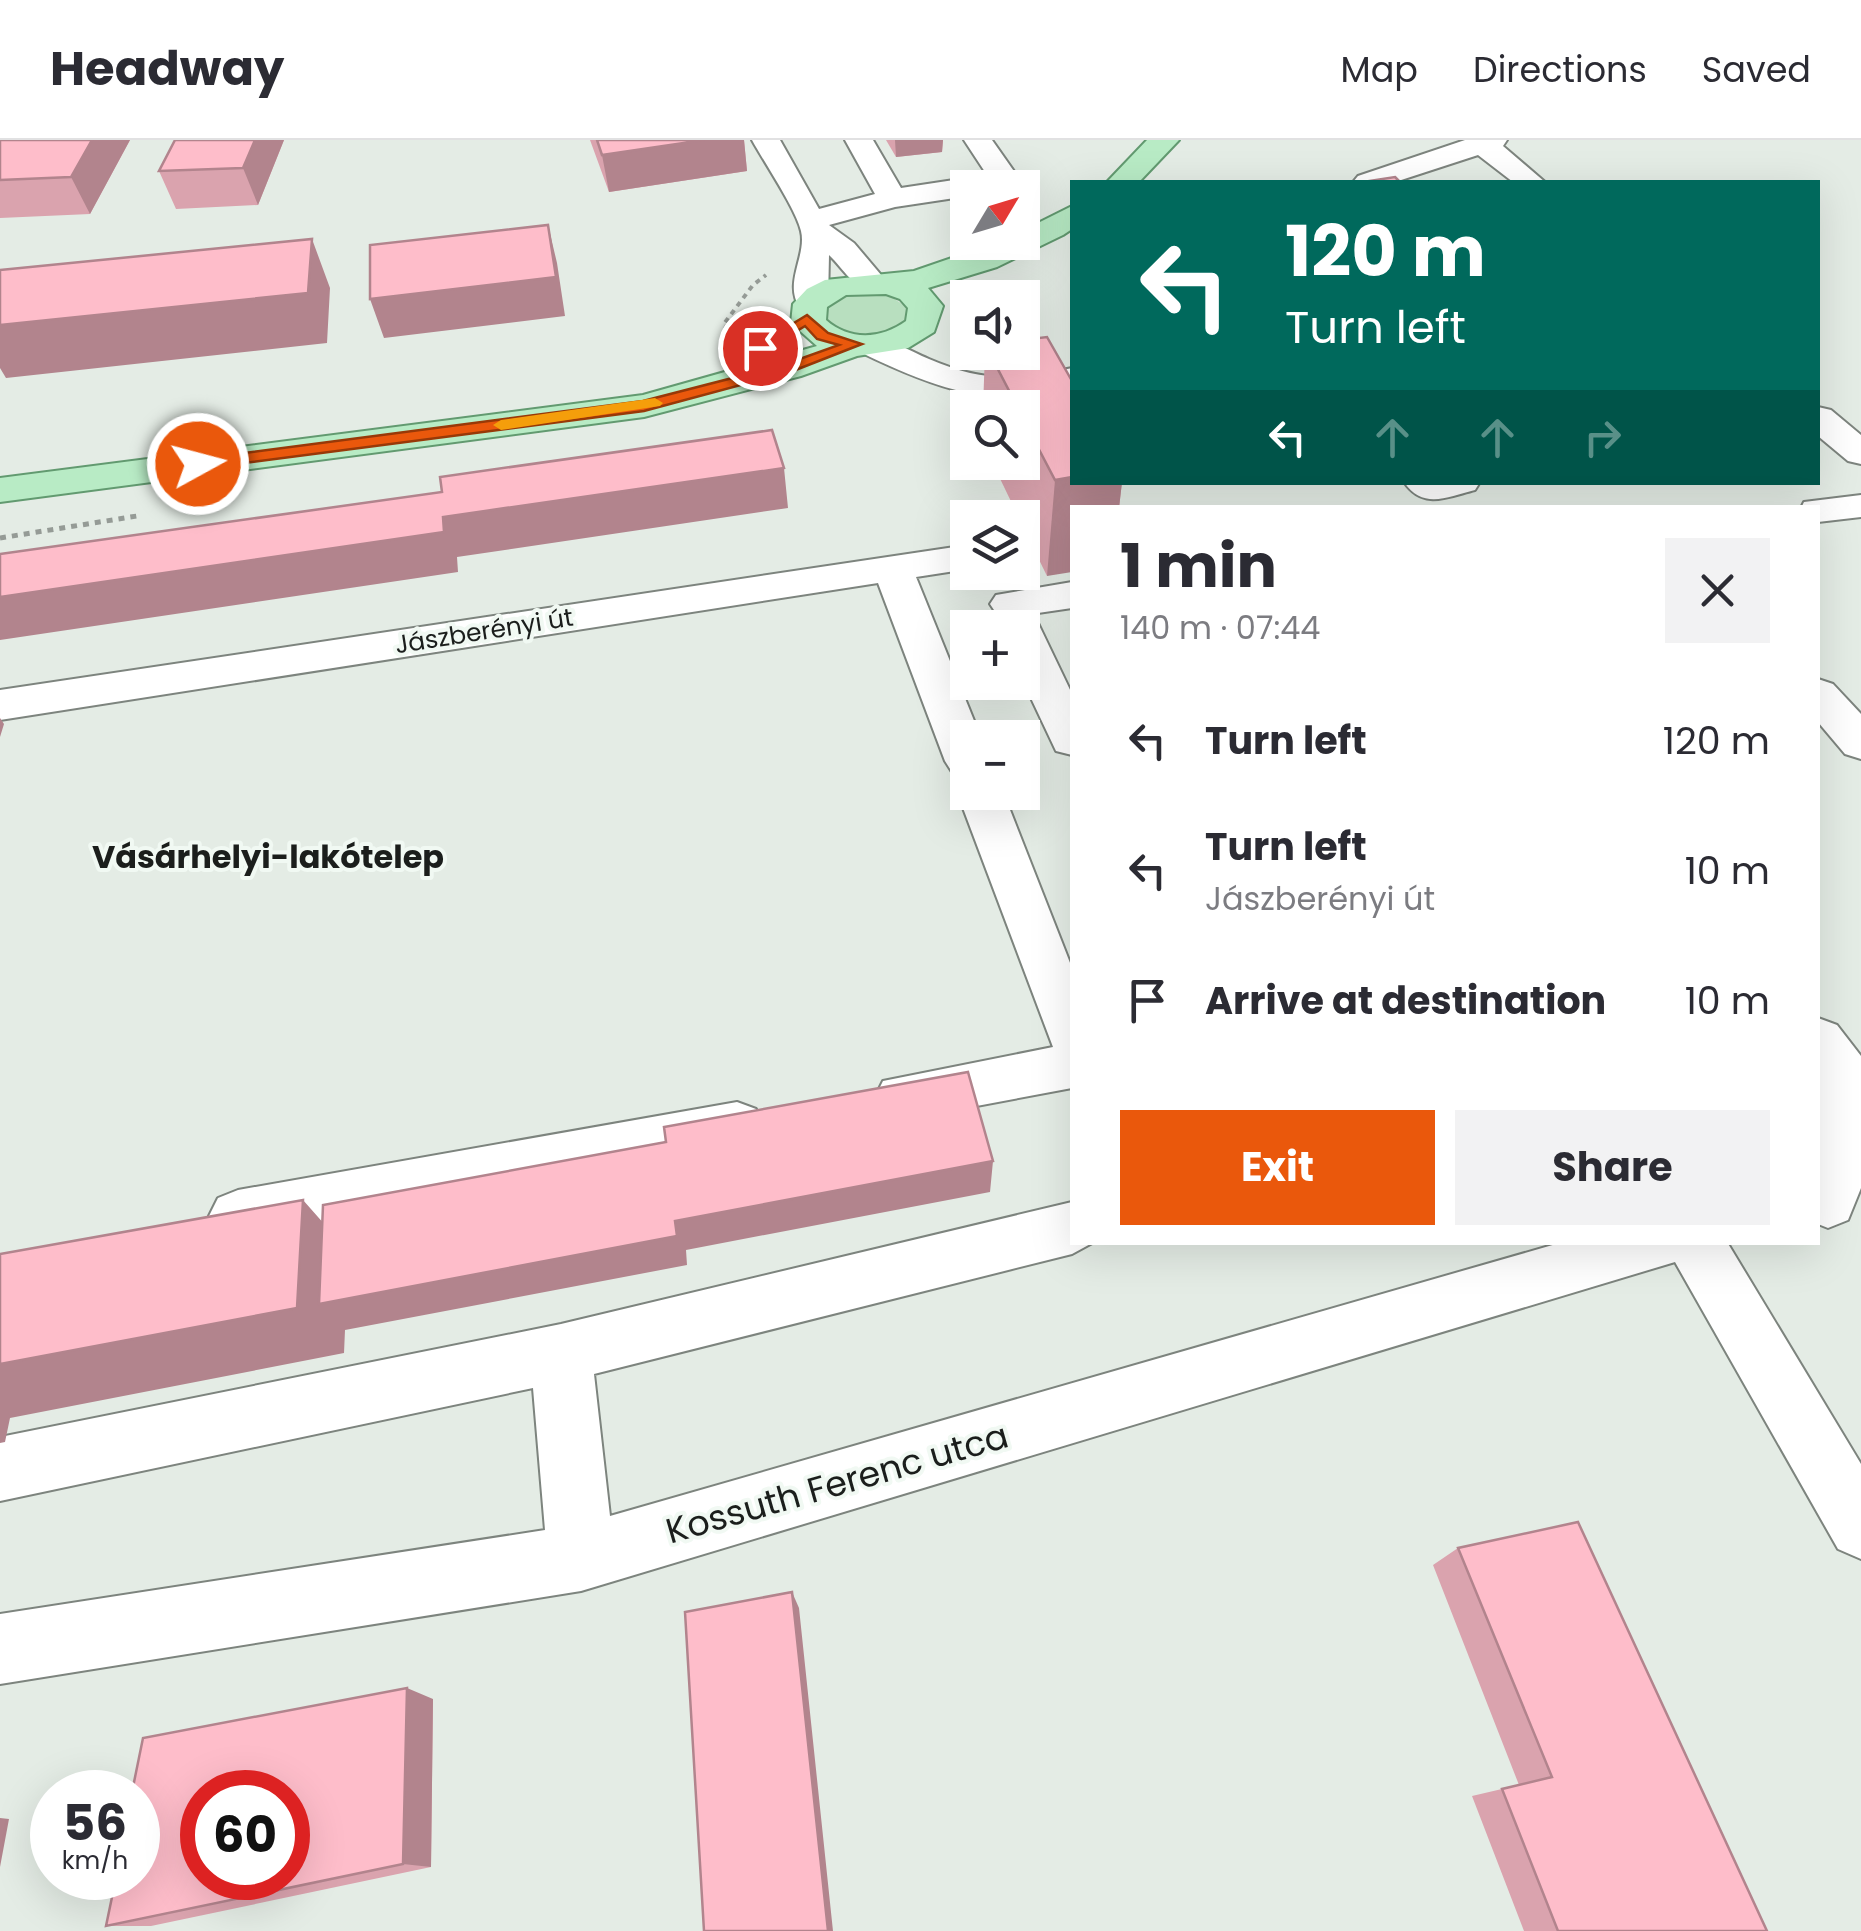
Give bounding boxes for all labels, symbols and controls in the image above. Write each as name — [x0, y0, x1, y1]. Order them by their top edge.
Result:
text: Headway — [50, 35, 284, 102]
text: Map — [1341, 45, 1418, 94]
text: Directions — [1473, 45, 1647, 94]
text: Saved — [1702, 45, 1811, 94]
north arrow — [950, 170, 1040, 260]
map controls — [950, 170, 1040, 810]
text: 120 m — [1285, 202, 1486, 301]
icon: left — [1120, 220, 1250, 350]
button: sound — [950, 280, 1040, 370]
text: Turn left — [1285, 296, 1466, 359]
pin — [718, 306, 803, 391]
icon: arrive — [733, 321, 788, 376]
button: search — [950, 390, 1040, 480]
icon: left — [1260, 410, 1315, 465]
icon: ahead — [1365, 410, 1420, 465]
icon: ahead — [1470, 410, 1525, 465]
icon: right — [1575, 410, 1630, 465]
position arrow — [146, 412, 250, 516]
button: layers — [950, 500, 1040, 590]
text: 1 min — [1120, 524, 1277, 608]
button: close — [1665, 538, 1770, 643]
street label: Jászberényi út — [392, 600, 576, 662]
text: 140 m · 07:44 — [1120, 605, 1320, 650]
button: + — [950, 610, 1040, 700]
icon: left — [1120, 713, 1175, 768]
text: Turn left — [1205, 714, 1367, 767]
text: 120 m — [1663, 714, 1770, 767]
button: − — [950, 720, 1040, 810]
text: Turn left — [1205, 820, 1367, 873]
district label: Vásárhelyi-lakótelep — [92, 834, 444, 879]
icon: left — [1120, 843, 1175, 898]
text: 10 m — [1685, 844, 1770, 897]
text: Jászberényi út — [1205, 876, 1435, 921]
icon: arrive — [1120, 973, 1175, 1028]
text: Arrive at destination — [1205, 974, 1606, 1027]
text: 10 m — [1685, 974, 1770, 1027]
button: Exit — [1120, 1110, 1435, 1225]
button: Share — [1455, 1110, 1770, 1225]
street label: Kossuth Ferenc utca — [660, 1411, 1014, 1555]
speed limit sign: 60 — [180, 1770, 310, 1900]
text: 56 — [63, 1787, 127, 1858]
text: km/h — [62, 1843, 128, 1878]

